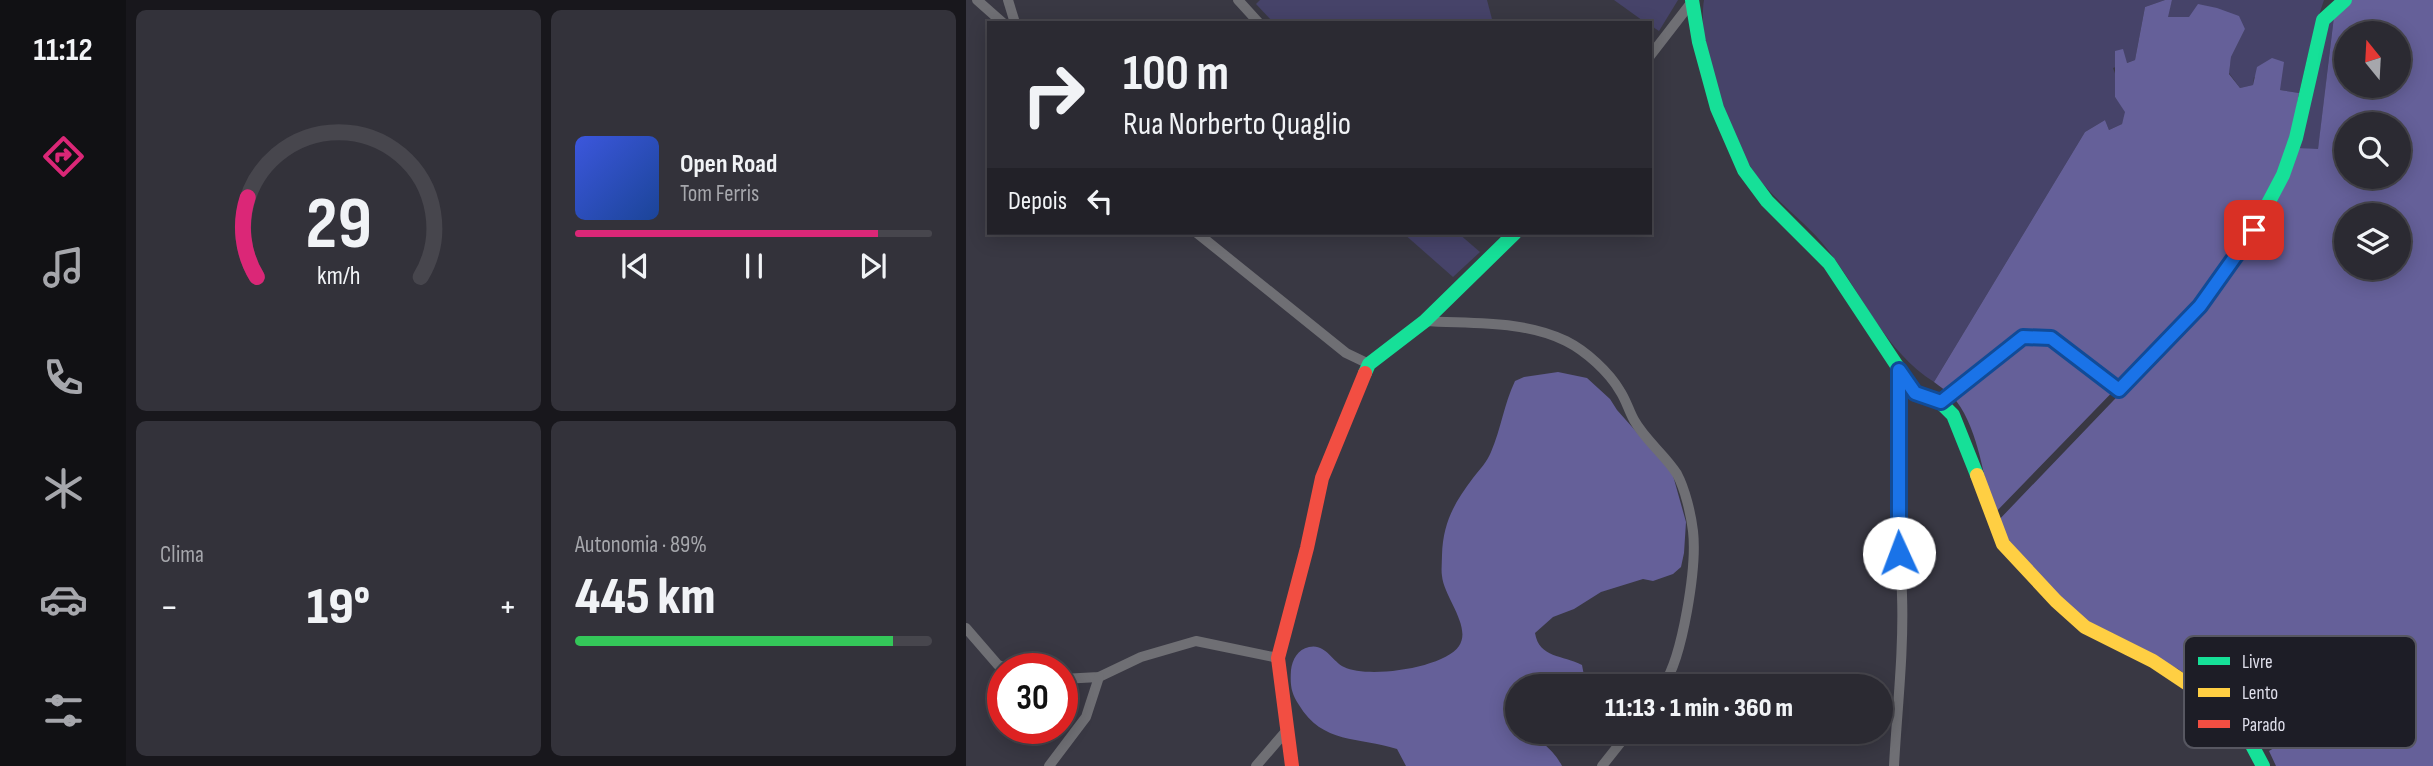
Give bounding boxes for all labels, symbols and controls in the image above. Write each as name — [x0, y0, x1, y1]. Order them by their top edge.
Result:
north arrow — [2334, 21, 2412, 98]
map controls — [2334, 21, 2411, 280]
text: 11:12 — [33, 31, 93, 70]
text: 100 m — [1123, 45, 1229, 104]
icon: right — [1008, 49, 1099, 140]
text: Rua Norberto Quaglio — [1123, 105, 1351, 144]
button: search — [2334, 112, 2411, 189]
icon: directions — [39, 132, 88, 181]
text: Open Road — [680, 149, 777, 180]
text: Tom Ferris — [680, 180, 759, 208]
text: 29 — [305, 181, 372, 269]
icon: left — [1081, 182, 1119, 220]
text: Depois — [1008, 186, 1067, 217]
pin — [2224, 200, 2284, 260]
button: layers — [2334, 203, 2411, 280]
icon: arrive — [2235, 211, 2273, 249]
icon: music — [39, 243, 88, 292]
icon: previous — [616, 247, 654, 285]
icon: pause — [735, 247, 773, 285]
icon: next — [854, 247, 892, 285]
text: km/h — [317, 261, 360, 292]
icon: phone — [39, 353, 88, 402]
icon: climate — [39, 464, 88, 513]
position arrow — [1862, 516, 1936, 590]
text: Autonomia · 89% — [575, 531, 707, 559]
text: Clima — [160, 541, 204, 569]
text: 445 km — [575, 566, 715, 629]
icon: car — [39, 575, 88, 624]
text: 19° — [307, 576, 370, 639]
text: − — [160, 585, 179, 630]
text: + — [498, 585, 517, 630]
legend — [2184, 636, 2416, 748]
text: Livre — [2242, 651, 2273, 674]
speed limit sign: 30 — [987, 653, 1078, 744]
text: Lento — [2242, 682, 2278, 705]
icon: filters — [39, 686, 88, 735]
text: 11:13 · 1 min · 360 m — [1605, 693, 1793, 724]
text: Parado — [2242, 714, 2285, 737]

